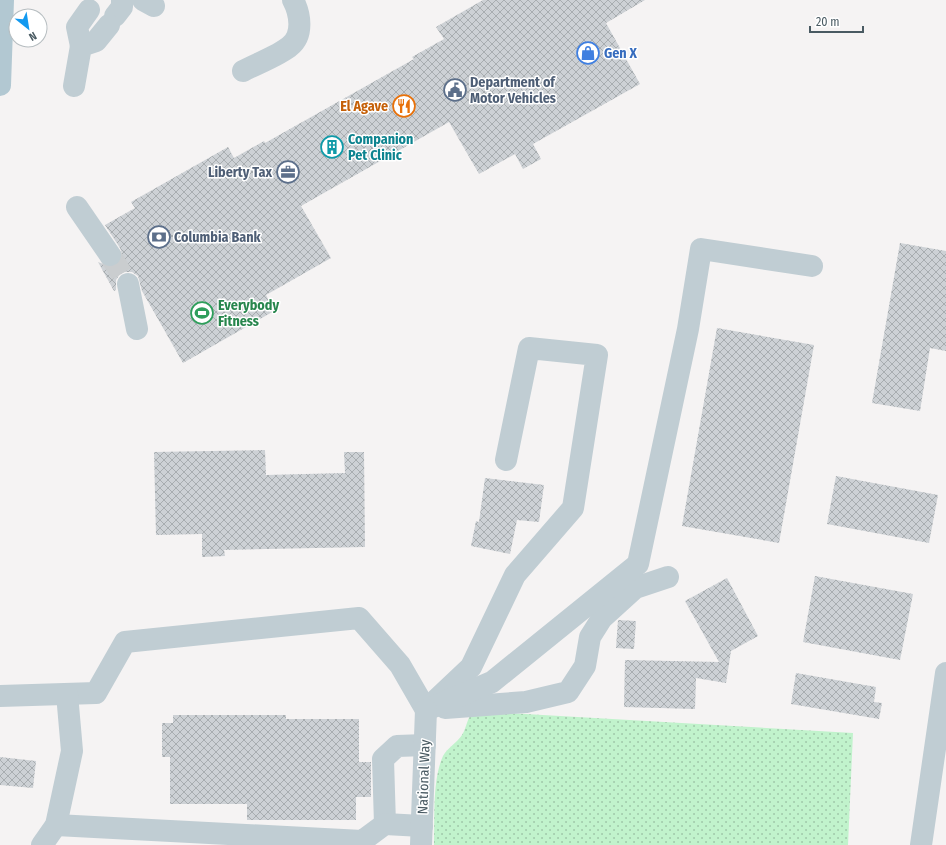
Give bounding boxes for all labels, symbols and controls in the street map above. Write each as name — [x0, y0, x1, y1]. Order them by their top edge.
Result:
north arrow — [8, 8, 48, 48]
scale bar — [810, 8, 863, 34]
text: 20 m — [816, 15, 840, 29]
text: N — [27, 29, 39, 44]
shop icon: Gen X — [575, 40, 601, 66]
place label: Gen X — [604, 45, 638, 62]
place label: Department of Motor Vehicles — [470, 74, 556, 107]
public building icon: Department of Motor Vehicles — [442, 77, 468, 103]
restaurant icon: El Agave — [391, 93, 417, 119]
place label: El Agave — [340, 98, 388, 115]
place label: Companion Pet Clinic — [348, 131, 413, 164]
building icon: Companion Pet Clinic — [319, 134, 345, 160]
office icon: Liberty Tax — [275, 159, 301, 185]
place label: Liberty Tax — [208, 164, 272, 181]
bank icon: Columbia Bank — [146, 224, 172, 250]
place label: Columbia Bank — [174, 229, 262, 246]
place label: Everybody Fitness — [218, 297, 279, 330]
sports icon: Everybody Fitness — [189, 300, 215, 326]
street label: National Way — [414, 739, 434, 815]

